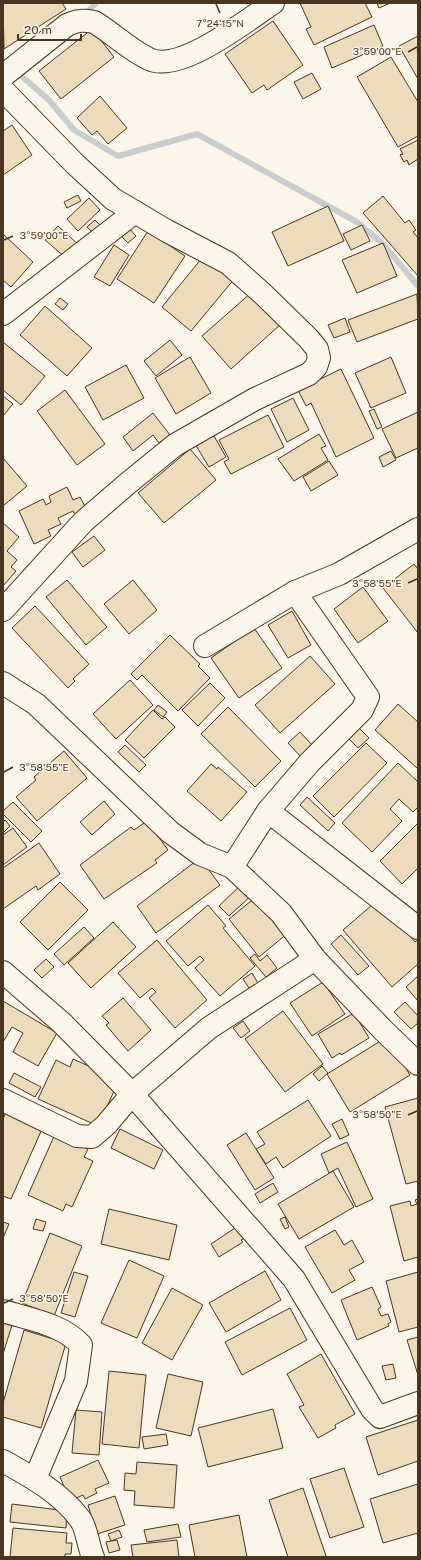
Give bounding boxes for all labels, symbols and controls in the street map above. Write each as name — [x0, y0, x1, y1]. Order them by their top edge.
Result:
scale bar — [18, 16, 81, 42]
text: 7°24'15"N — [196, 17, 244, 29]
text: 20 m — [24, 23, 52, 37]
text: 3°59'00"E — [353, 45, 401, 57]
text: 3°59'00"E — [20, 229, 68, 241]
text: 3°58'55"E — [352, 577, 402, 589]
text: 3°58'55"E — [19, 761, 69, 773]
text: 3°58'50"E — [352, 1108, 402, 1120]
text: 3°58'50"E — [19, 1292, 69, 1304]

